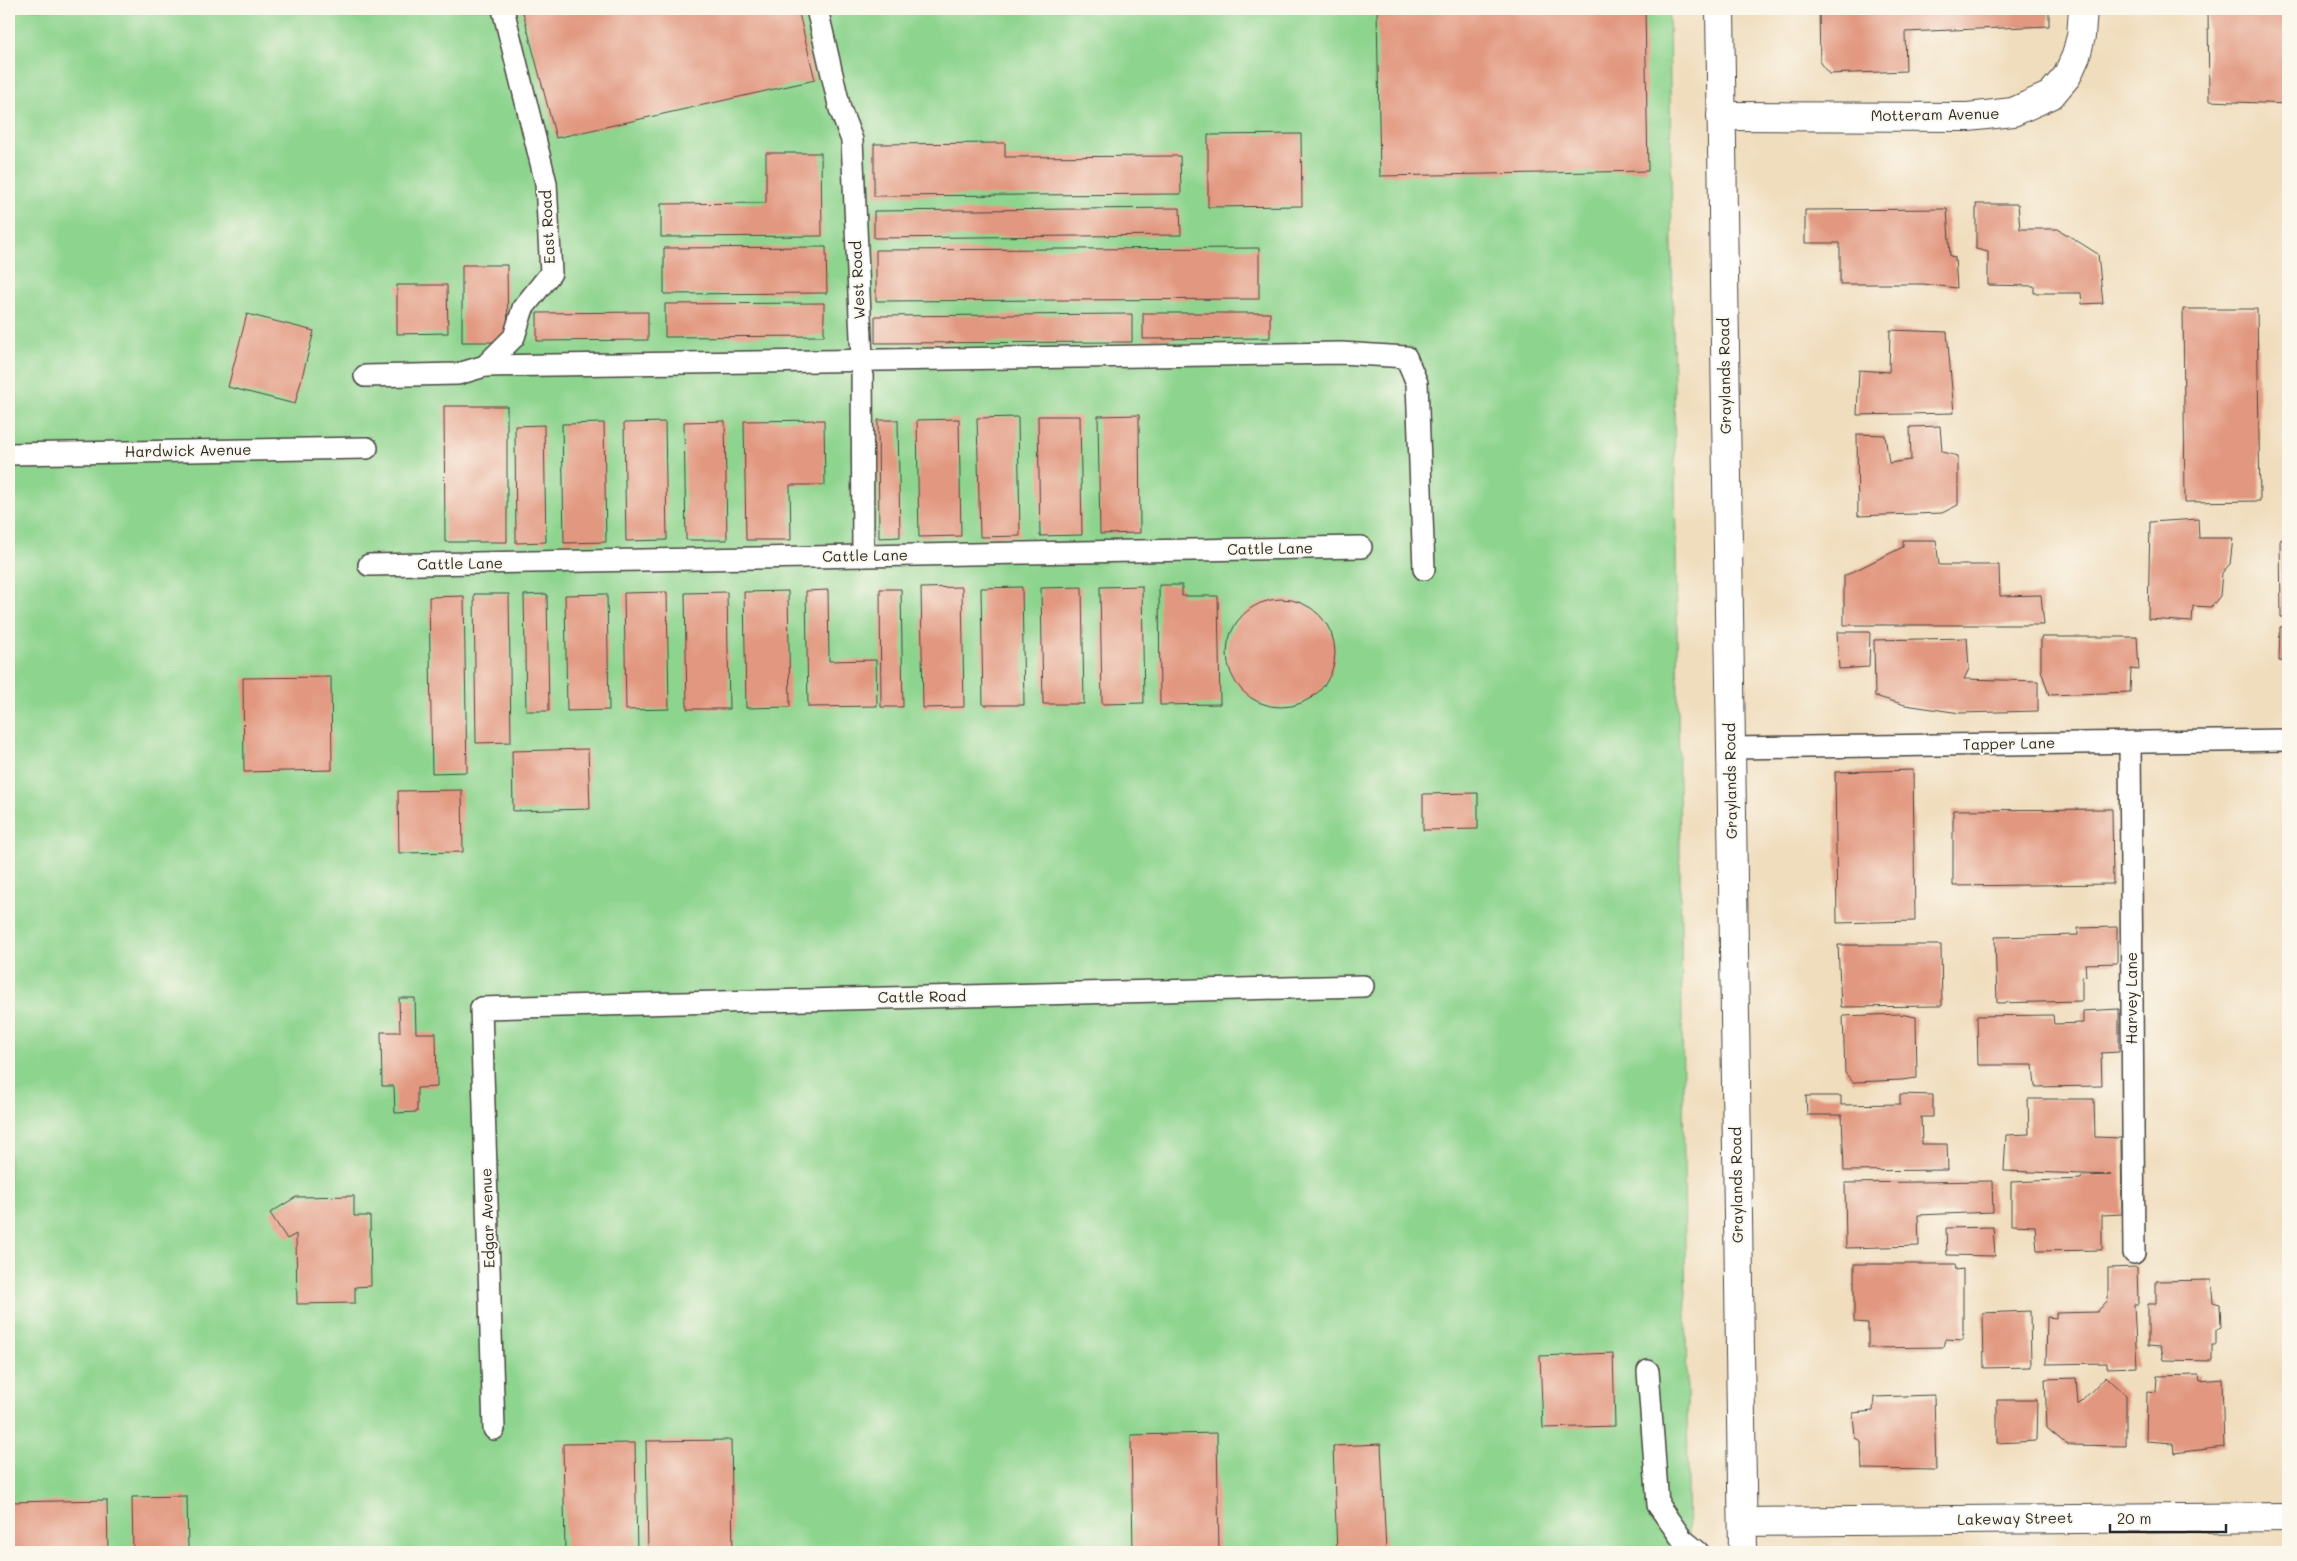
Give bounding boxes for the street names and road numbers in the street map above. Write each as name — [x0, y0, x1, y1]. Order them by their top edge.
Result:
street label: Motteram Avenue — [1870, 103, 2000, 125]
street label: East Road — [535, 190, 559, 265]
street label: West Road — [845, 240, 869, 320]
street label: Graylands Road — [1713, 318, 1735, 434]
street label: Hardwick Avenue — [124, 439, 252, 461]
street label: Cattle Lane — [1227, 537, 1313, 559]
street label: Cattle Lane — [822, 544, 908, 566]
street label: Cattle Lane — [417, 552, 503, 574]
street label: Graylands Road — [1719, 723, 1741, 839]
street label: Tapper Lane — [1962, 732, 2055, 754]
street label: Harvey Lane — [2121, 952, 2141, 1044]
street label: Cattle Road — [878, 985, 966, 1007]
street label: Graylands Road — [1725, 1127, 1747, 1243]
street label: Edgar Avenue — [475, 1168, 499, 1269]
street label: Lakeway Street — [1957, 1507, 2073, 1529]

